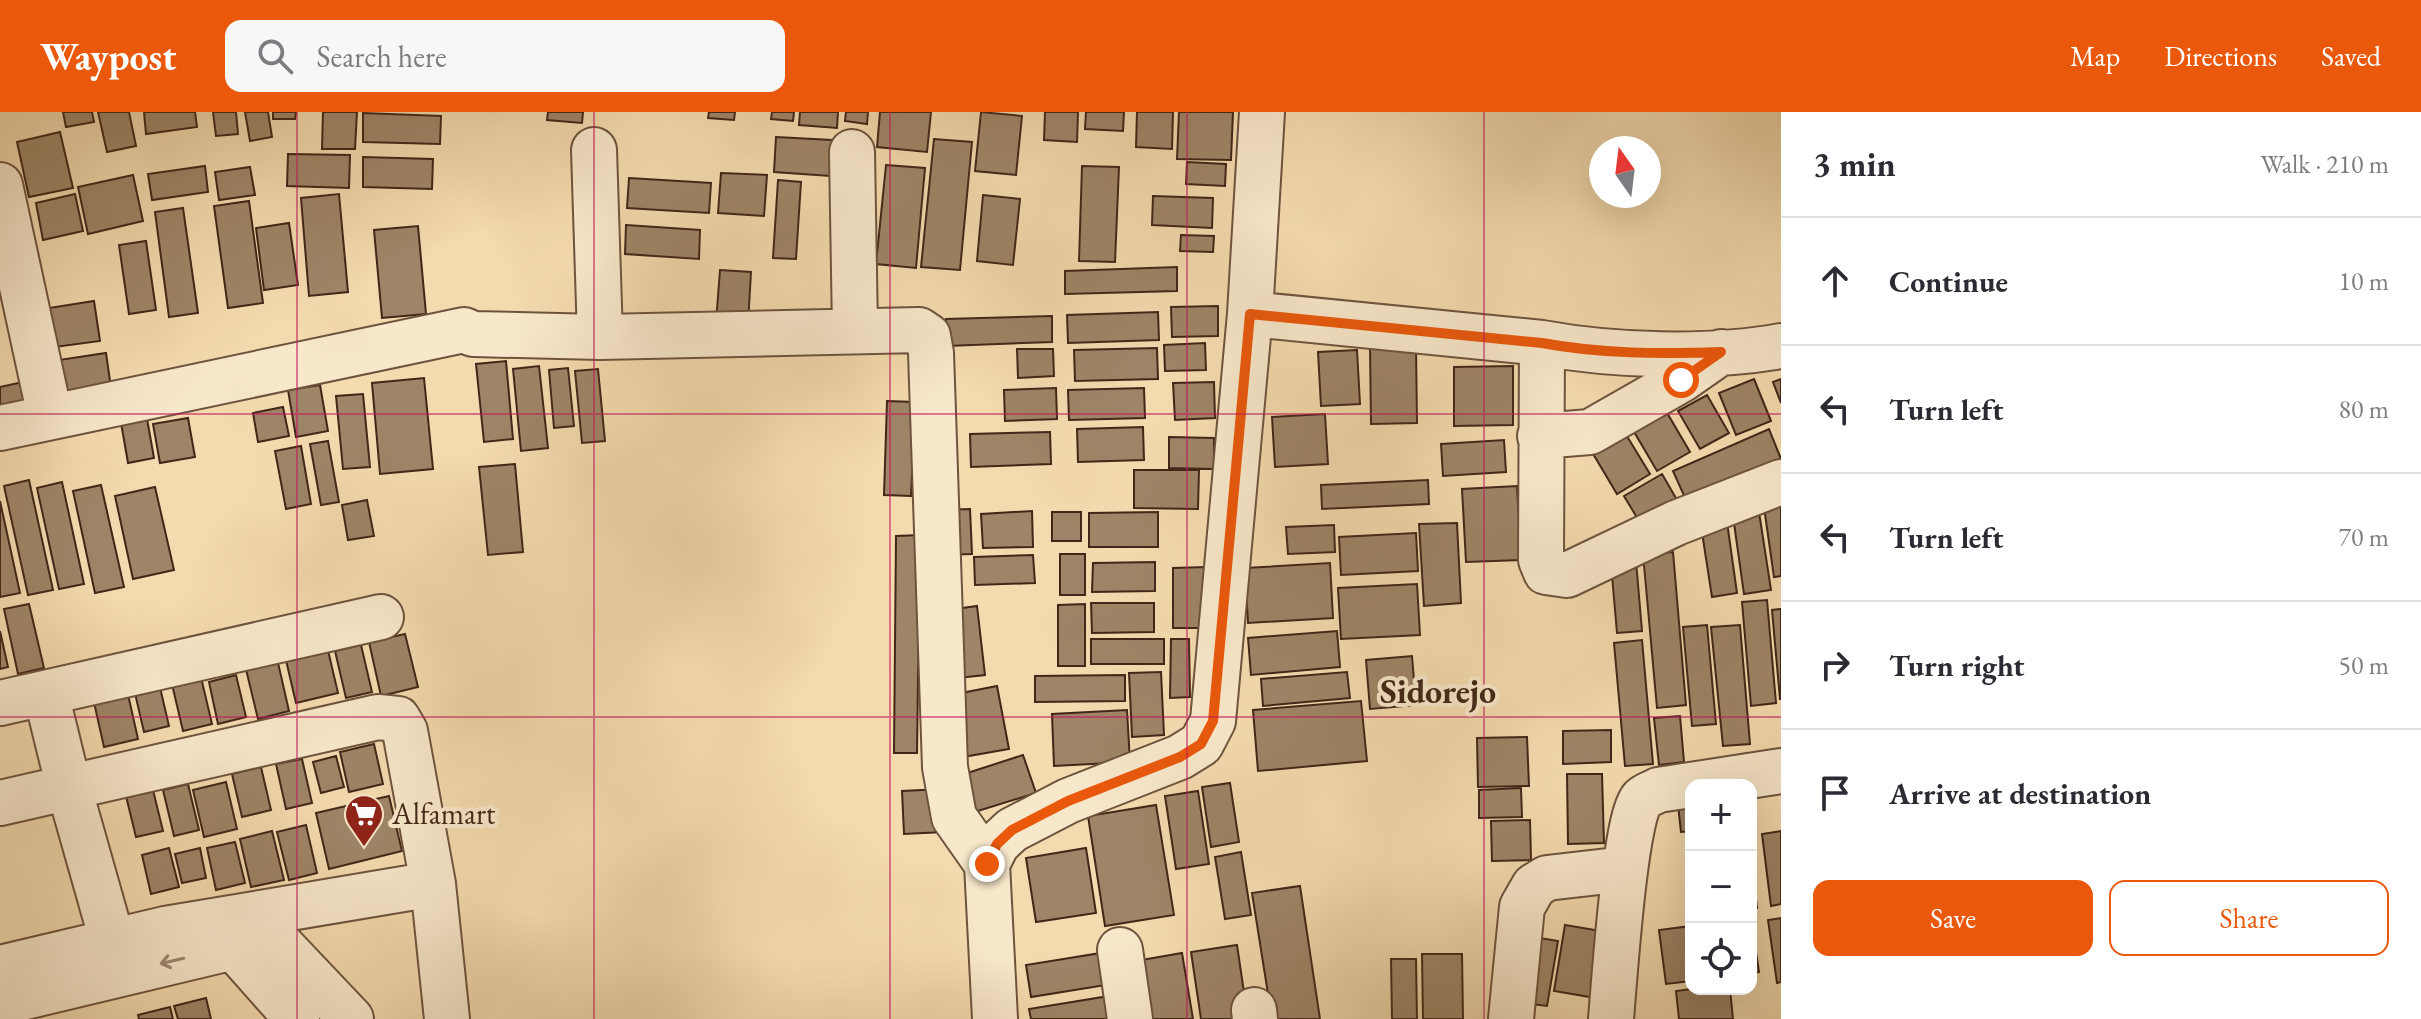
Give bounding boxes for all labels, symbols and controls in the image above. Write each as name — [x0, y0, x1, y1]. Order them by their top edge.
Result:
search box — [225, 20, 785, 92]
text: Waypost — [40, 32, 177, 81]
icon: search — [253, 34, 297, 78]
text: Search here — [317, 37, 447, 76]
text: Map — [2070, 38, 2120, 74]
text: Directions — [2164, 38, 2277, 74]
text: Saved — [2321, 38, 2381, 74]
north arrow — [1589, 136, 1661, 208]
text: 3 min — [1813, 142, 1896, 186]
text: Walk · 210 m — [2261, 147, 2389, 181]
icon: ahead — [1813, 259, 1857, 303]
text: Continue — [1889, 262, 2008, 301]
text: 10 m — [2339, 264, 2389, 298]
route start — [1663, 362, 1699, 398]
icon: left — [1813, 387, 1857, 431]
text: Turn left — [1889, 390, 2003, 429]
text: 80 m — [2339, 392, 2389, 426]
icon: left — [1813, 515, 1857, 559]
text: Turn left — [1889, 518, 2003, 557]
text: 70 m — [2339, 520, 2389, 554]
icon: right — [1813, 643, 1857, 687]
text: Turn right — [1889, 646, 2025, 685]
text: 50 m — [2339, 648, 2389, 682]
district label: Sidorejo — [1380, 669, 1496, 713]
icon: arrive — [1813, 771, 1857, 815]
text: Arrive at destination — [1889, 774, 2151, 813]
map controls — [1685, 779, 1757, 995]
button: + — [1685, 779, 1757, 851]
supermarket icon: Alfamart — [343, 793, 385, 848]
place label: Alfamart — [391, 794, 496, 833]
route end — [969, 846, 1005, 882]
button: − — [1685, 851, 1757, 923]
button: Save — [1813, 880, 2093, 956]
button: Share — [2109, 880, 2389, 956]
button: locate — [1685, 923, 1757, 995]
one-way arrow — [160, 954, 186, 969]

